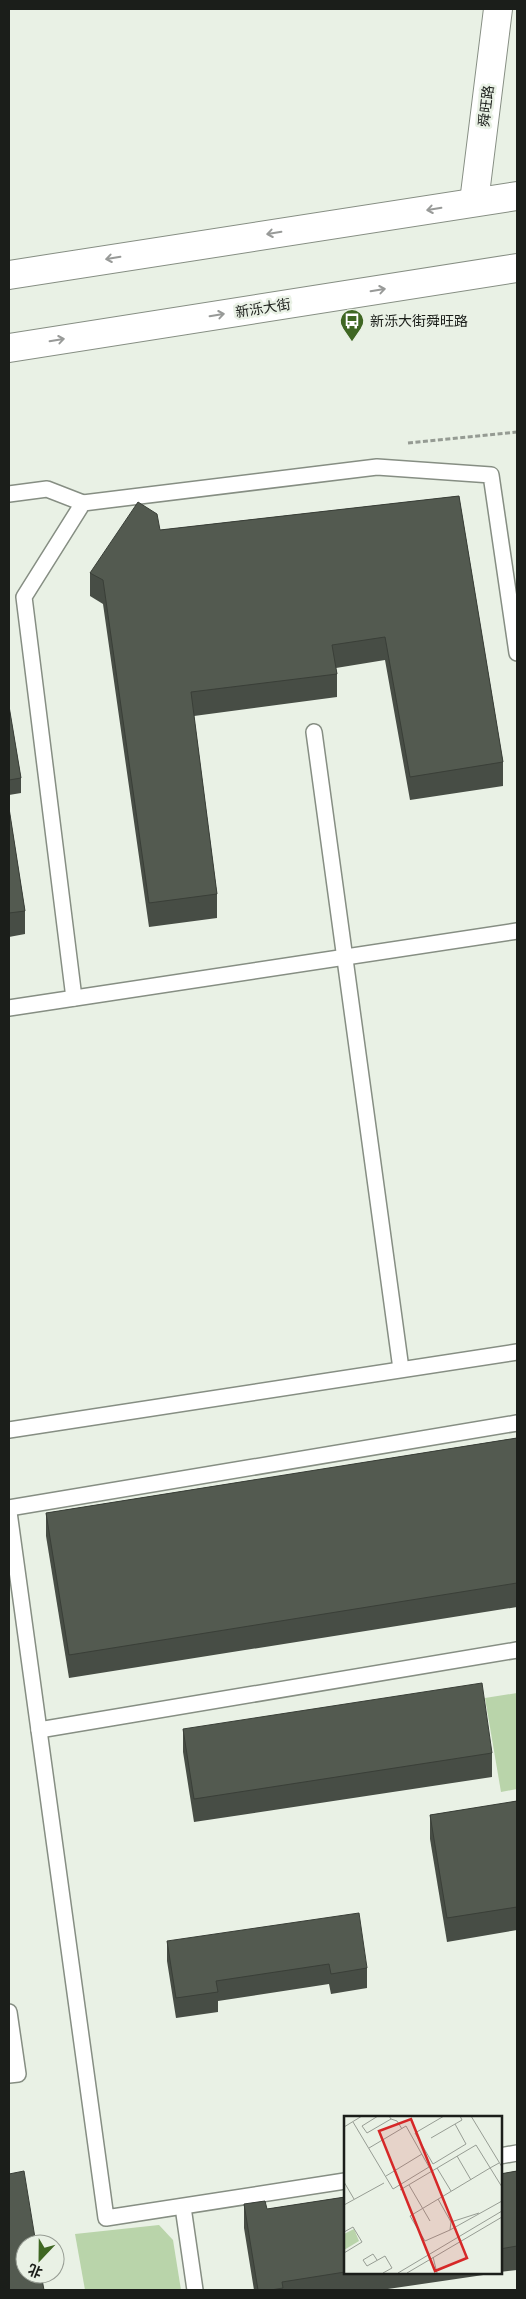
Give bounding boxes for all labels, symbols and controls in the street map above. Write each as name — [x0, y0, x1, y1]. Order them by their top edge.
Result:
street label: 舜旺路 — [475, 84, 497, 128]
one-way arrow — [427, 204, 443, 214]
one-way arrow — [266, 229, 282, 239]
one-way arrow — [106, 254, 122, 264]
one-way arrow — [370, 284, 386, 294]
street label: 新泺大街 — [234, 295, 292, 321]
bus stop icon: 新泺大街舜旺路 — [339, 308, 365, 342]
one-way arrow — [209, 309, 225, 319]
place label: 新泺大街舜旺路 — [370, 312, 468, 330]
one-way arrow — [49, 335, 65, 345]
inset map — [344, 2116, 501, 2274]
north arrow — [15, 2234, 65, 2284]
text: 北 — [25, 2260, 45, 2282]

